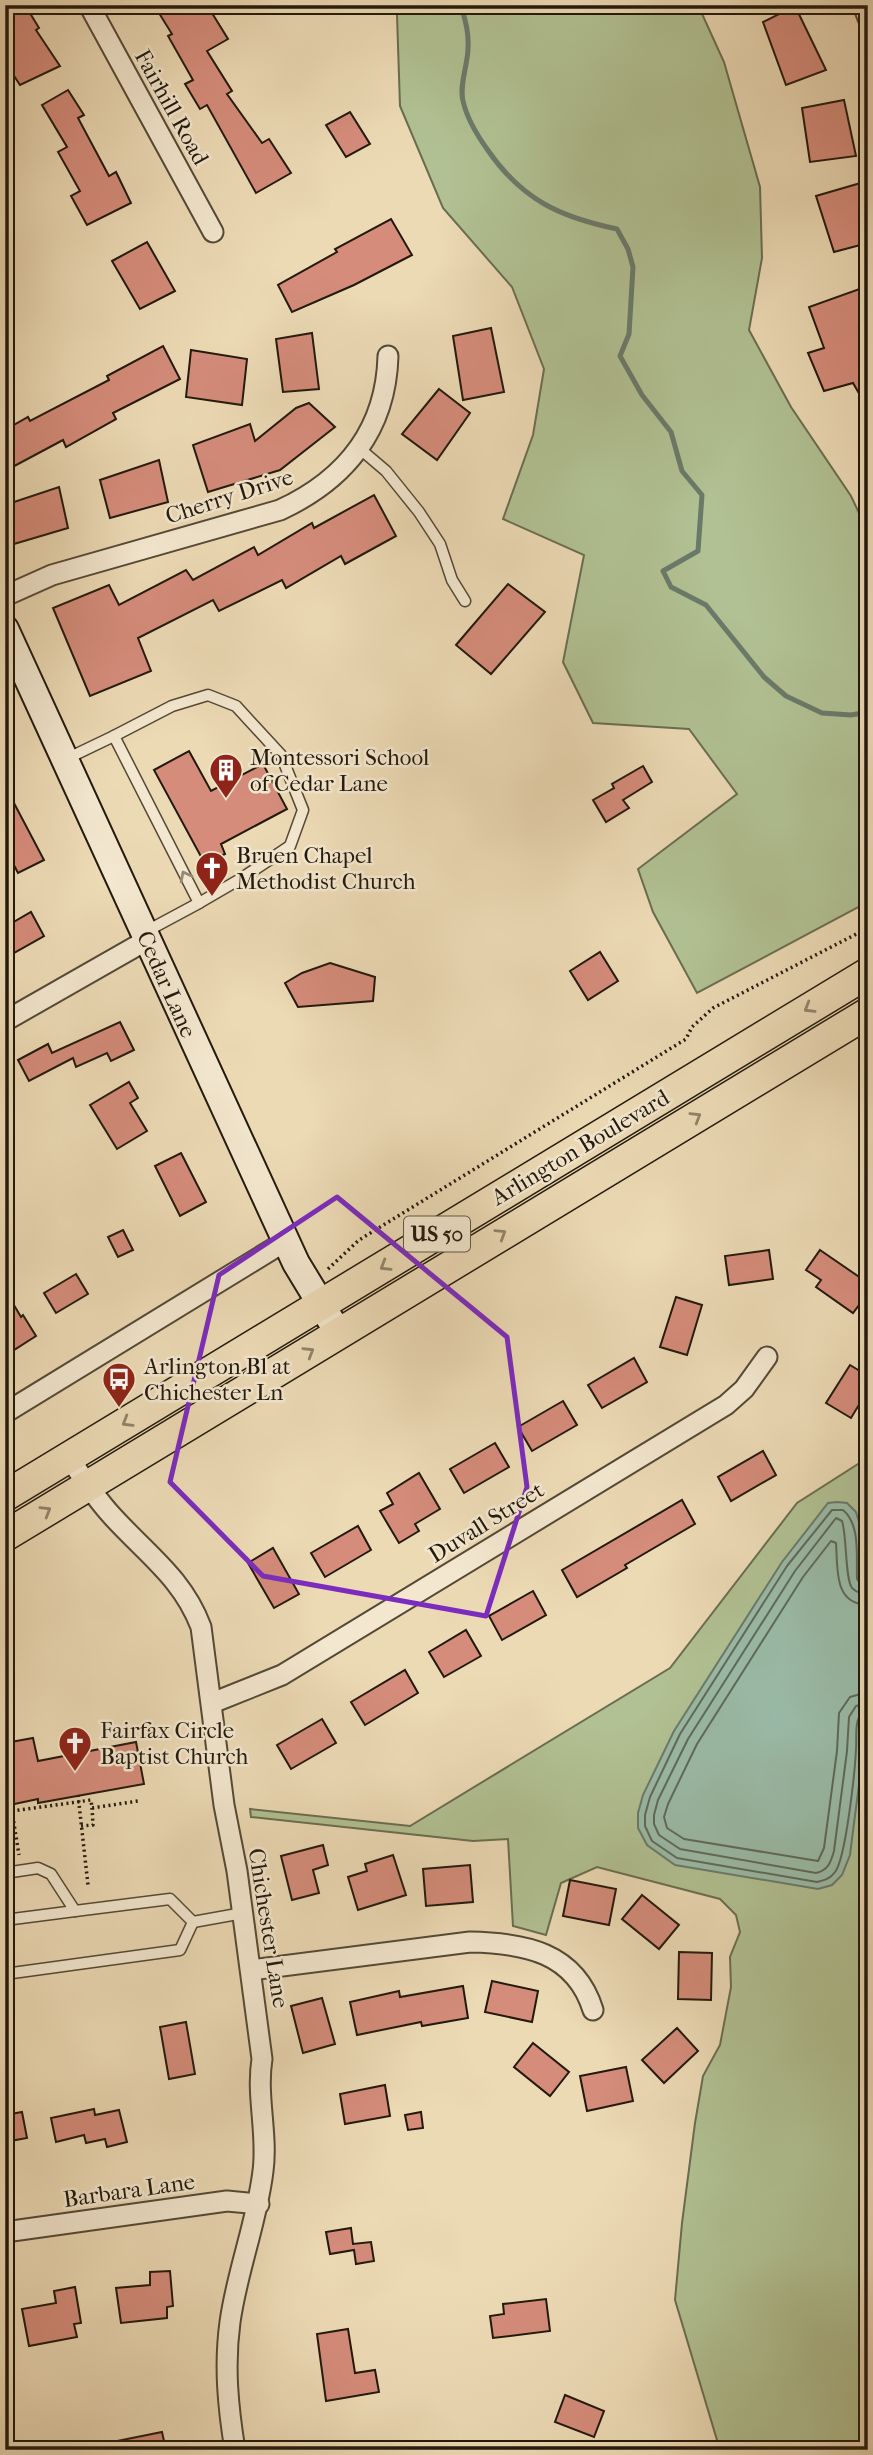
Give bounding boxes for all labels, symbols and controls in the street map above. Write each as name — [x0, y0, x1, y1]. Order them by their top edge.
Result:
street label: Fairhill Road — [129, 45, 215, 170]
street label: Cherry Drive — [162, 463, 296, 530]
place label: Montessori School of Cedar Lane — [250, 744, 430, 797]
building icon: Montessori School of Cedar Lane — [207, 751, 245, 800]
place label: Bruen Chapel Methodist Church — [236, 842, 416, 895]
church icon: Bruen Chapel Methodist Church — [193, 849, 231, 898]
one-way arrow — [179, 871, 193, 883]
street label: Cedar Lane — [131, 927, 202, 1042]
one-way arrow — [804, 1000, 817, 1013]
street label: Arlington Boulevard — [486, 1083, 674, 1212]
one-way arrow — [688, 1112, 701, 1125]
road number: US 50 — [404, 1216, 470, 1252]
one-way arrow — [493, 1229, 506, 1242]
one-way arrow — [379, 1257, 392, 1270]
one-way arrow — [301, 1347, 314, 1360]
place label: Arlington Bl at Chichester Ln — [143, 1353, 291, 1406]
bus stop icon: Arlington Bl at Chichester Ln — [100, 1360, 138, 1409]
one-way arrow — [122, 1414, 135, 1427]
street label: Duvall Street — [424, 1476, 549, 1569]
one-way arrow — [39, 1507, 52, 1520]
place label: Fairfax Circle Baptist Church — [100, 1717, 249, 1770]
church icon: Fairfax Circle Baptist Church — [56, 1724, 94, 1773]
street label: Chichester Lane — [243, 1846, 294, 2010]
street label: Barbara Lane — [62, 2168, 197, 2213]

